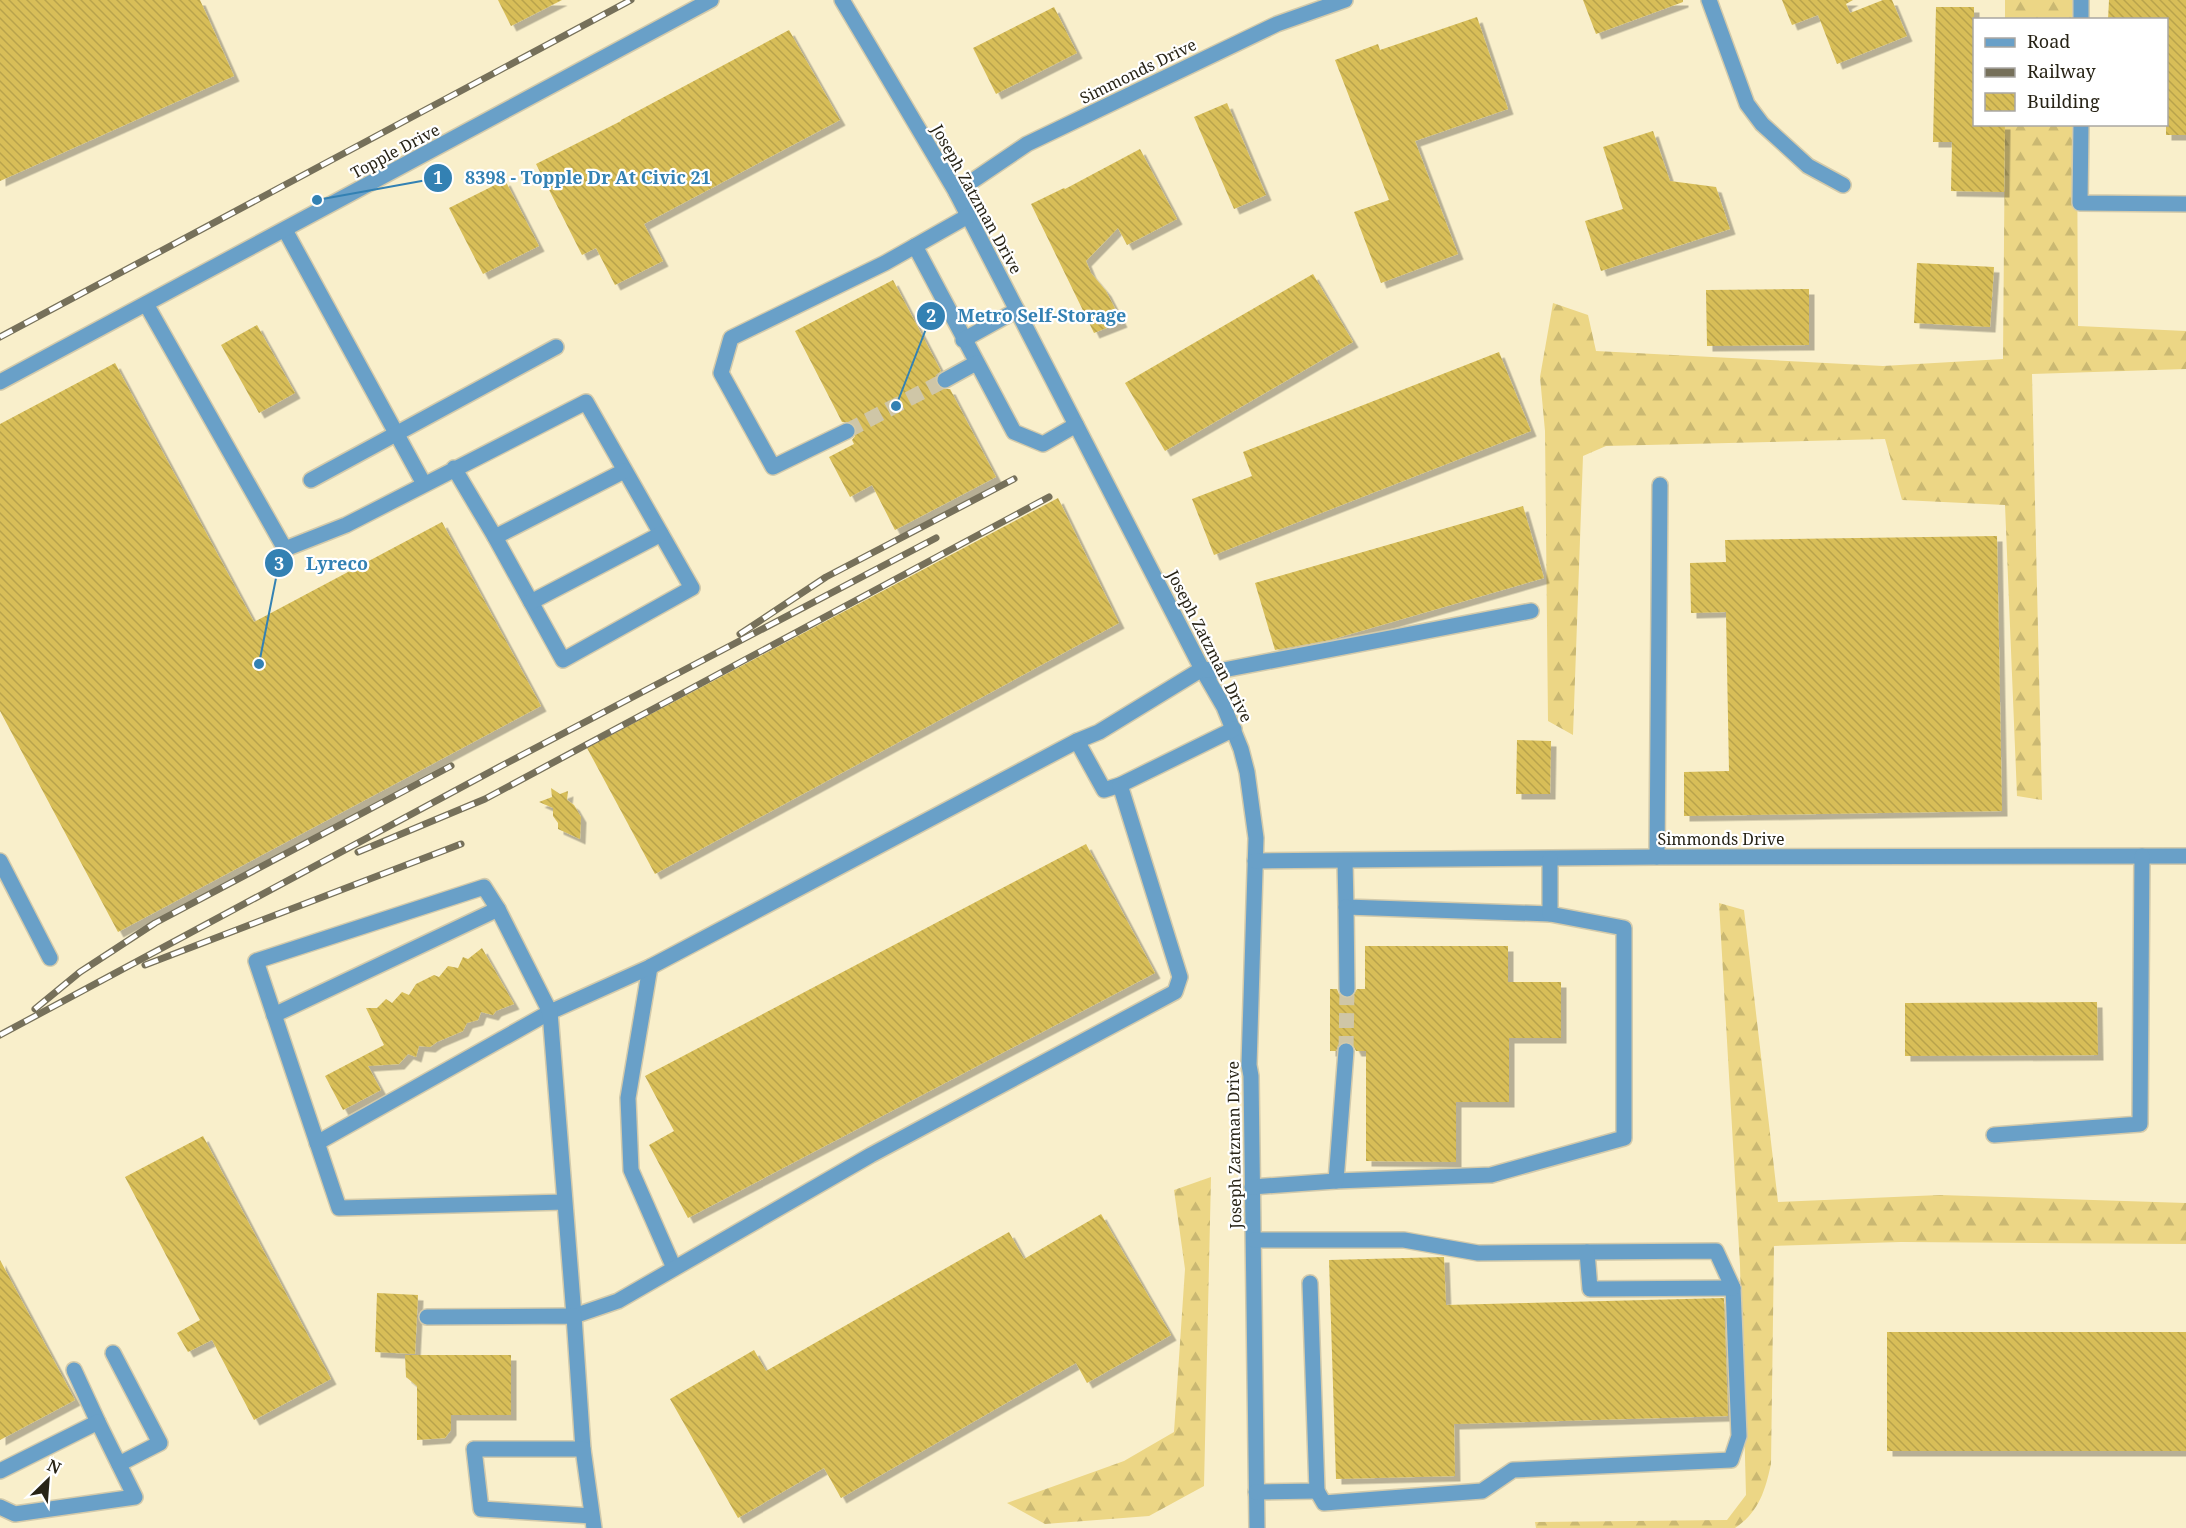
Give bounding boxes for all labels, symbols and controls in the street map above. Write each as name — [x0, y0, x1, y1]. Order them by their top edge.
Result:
legend — [1973, 18, 2168, 126]
text: Road — [2027, 29, 2070, 53]
street label: Simmonds Drive — [1076, 33, 1200, 109]
text: Railway — [2027, 59, 2097, 83]
text: Building — [2027, 89, 2100, 113]
street label: Topple Drive — [347, 118, 443, 184]
street label: Joseph Zatzman Drive — [926, 119, 1027, 278]
callout: 8398 - Topple Dr At Civic 21 — [423, 160, 723, 196]
text: 1 — [433, 165, 443, 189]
text: 8398 - Topple Dr At Civic 21 — [465, 165, 711, 189]
callout: Metro Self-Storage — [916, 298, 1138, 334]
text: 2 — [926, 303, 936, 327]
text: Metro Self-Storage — [958, 303, 1126, 327]
callout: Lyreco — [264, 545, 380, 581]
text: 3 — [274, 551, 284, 575]
text: Lyreco — [306, 551, 368, 575]
street label: Joseph Zatzman Drive — [1162, 565, 1258, 726]
street label: Simmonds Drive — [1658, 828, 1784, 850]
street label: Joseph Zatzman Drive — [1222, 1061, 1246, 1230]
north arrow — [18, 1450, 78, 1510]
text: N — [44, 1454, 65, 1479]

